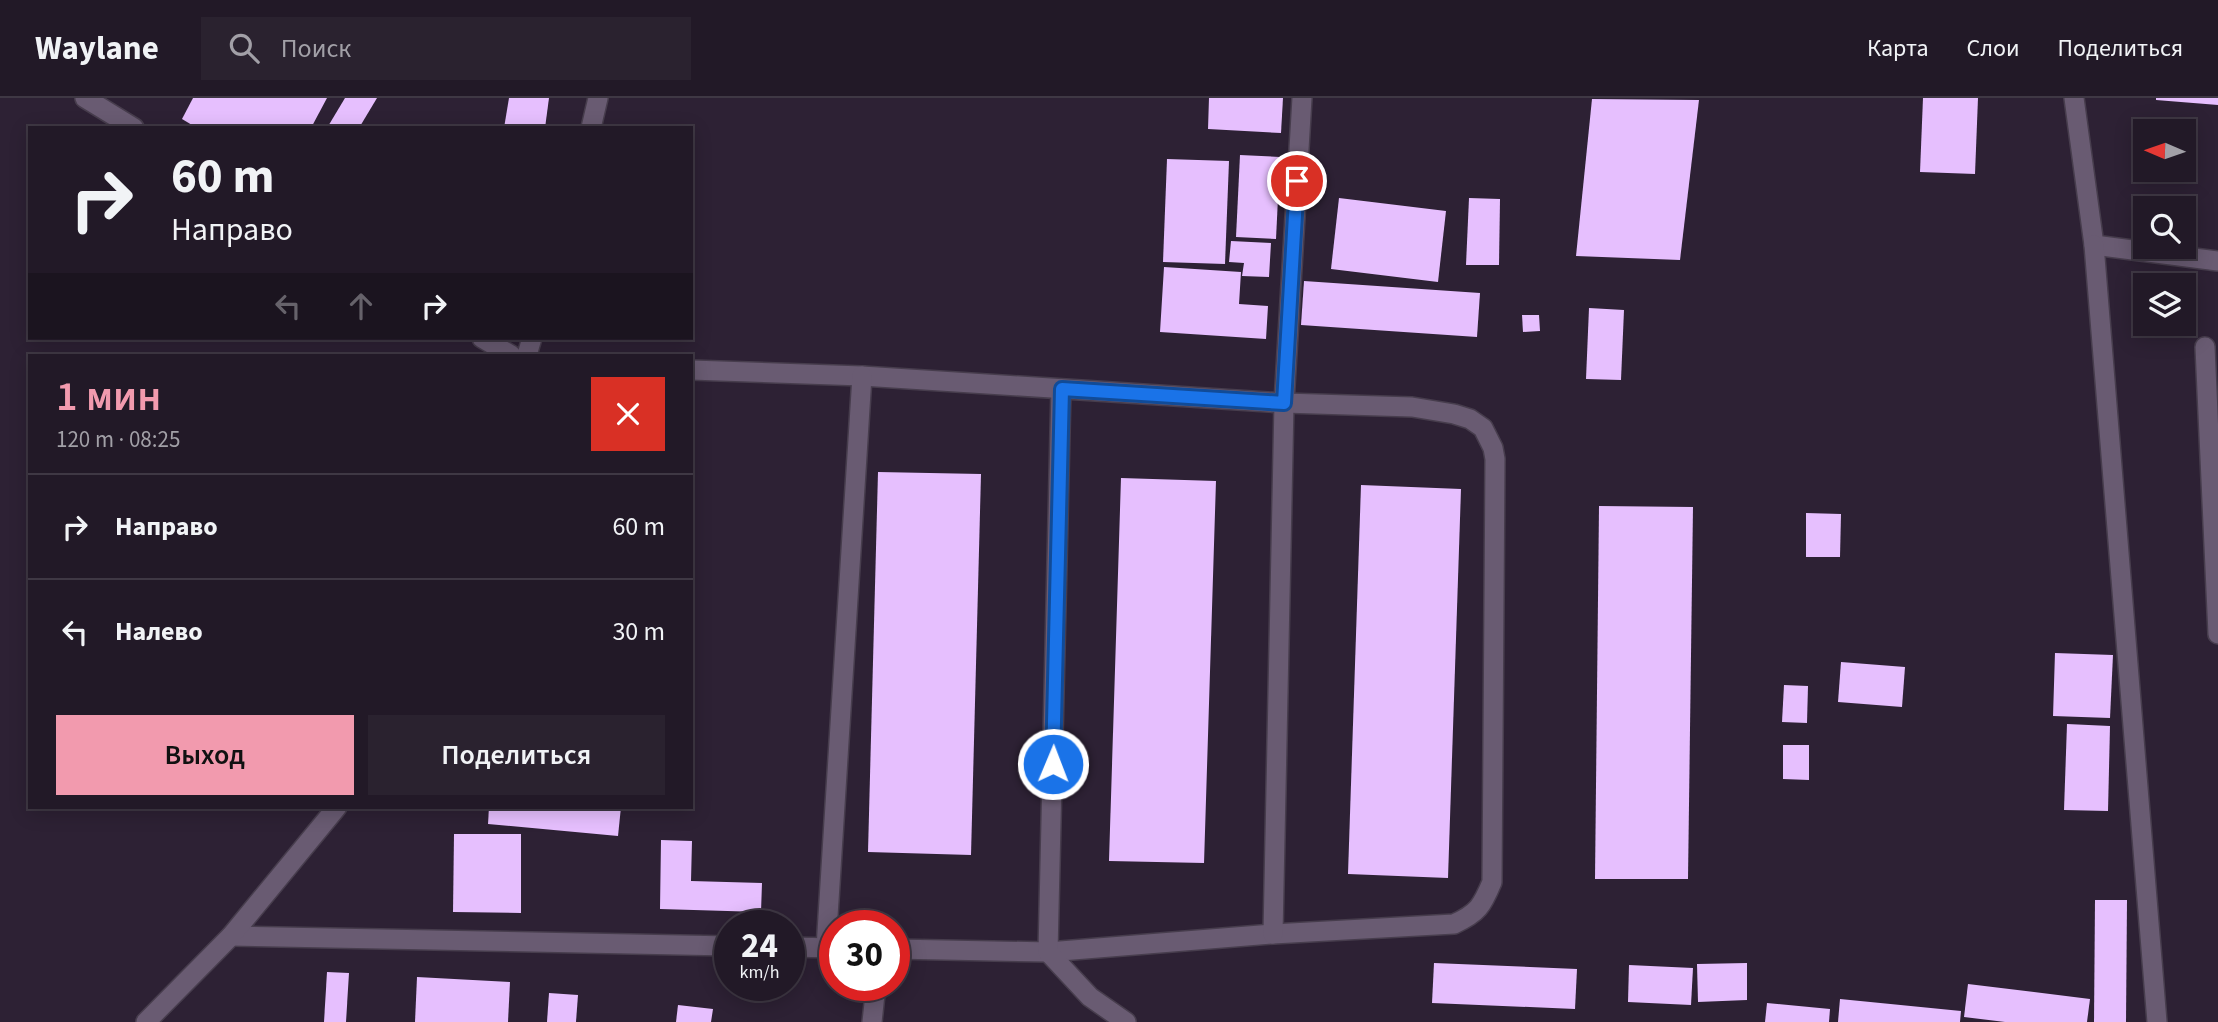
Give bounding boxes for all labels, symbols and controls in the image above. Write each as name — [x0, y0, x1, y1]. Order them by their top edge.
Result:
search box — [201, 17, 691, 80]
text: Waylane — [35, 25, 159, 72]
icon: search — [225, 29, 263, 67]
text: Поиск — [281, 30, 351, 67]
text: Карта — [1867, 31, 1929, 66]
text: Слои — [1967, 31, 2020, 66]
text: Поделиться — [2058, 31, 2183, 66]
north arrow — [2133, 119, 2196, 182]
map controls — [2133, 119, 2196, 336]
text: 60 m — [171, 142, 275, 212]
pin — [1267, 151, 1327, 211]
icon: right — [56, 154, 147, 245]
icon: arrive — [1278, 162, 1316, 200]
button: search — [2133, 196, 2196, 259]
text: Направо — [171, 207, 293, 253]
button: layers — [2133, 273, 2196, 336]
icon: left — [269, 287, 307, 325]
icon: ahead — [342, 287, 380, 325]
icon: right — [415, 287, 453, 325]
text: 1 мин — [56, 367, 161, 427]
button: close — [591, 377, 665, 451]
text: 120 m · 08:25 — [56, 423, 180, 456]
icon: right — [56, 508, 94, 546]
text: Направо — [115, 508, 218, 545]
text: 60 m — [612, 508, 665, 545]
icon: left — [56, 613, 94, 651]
text: Налево — [115, 613, 203, 650]
text: 30 m — [612, 613, 665, 650]
button: Выход — [56, 715, 354, 795]
button: Поделиться — [368, 715, 665, 795]
position arrow — [1016, 727, 1090, 801]
speed limit sign: 30 — [819, 910, 910, 1001]
text: 24 — [741, 921, 778, 971]
text: km/h — [740, 960, 779, 985]

